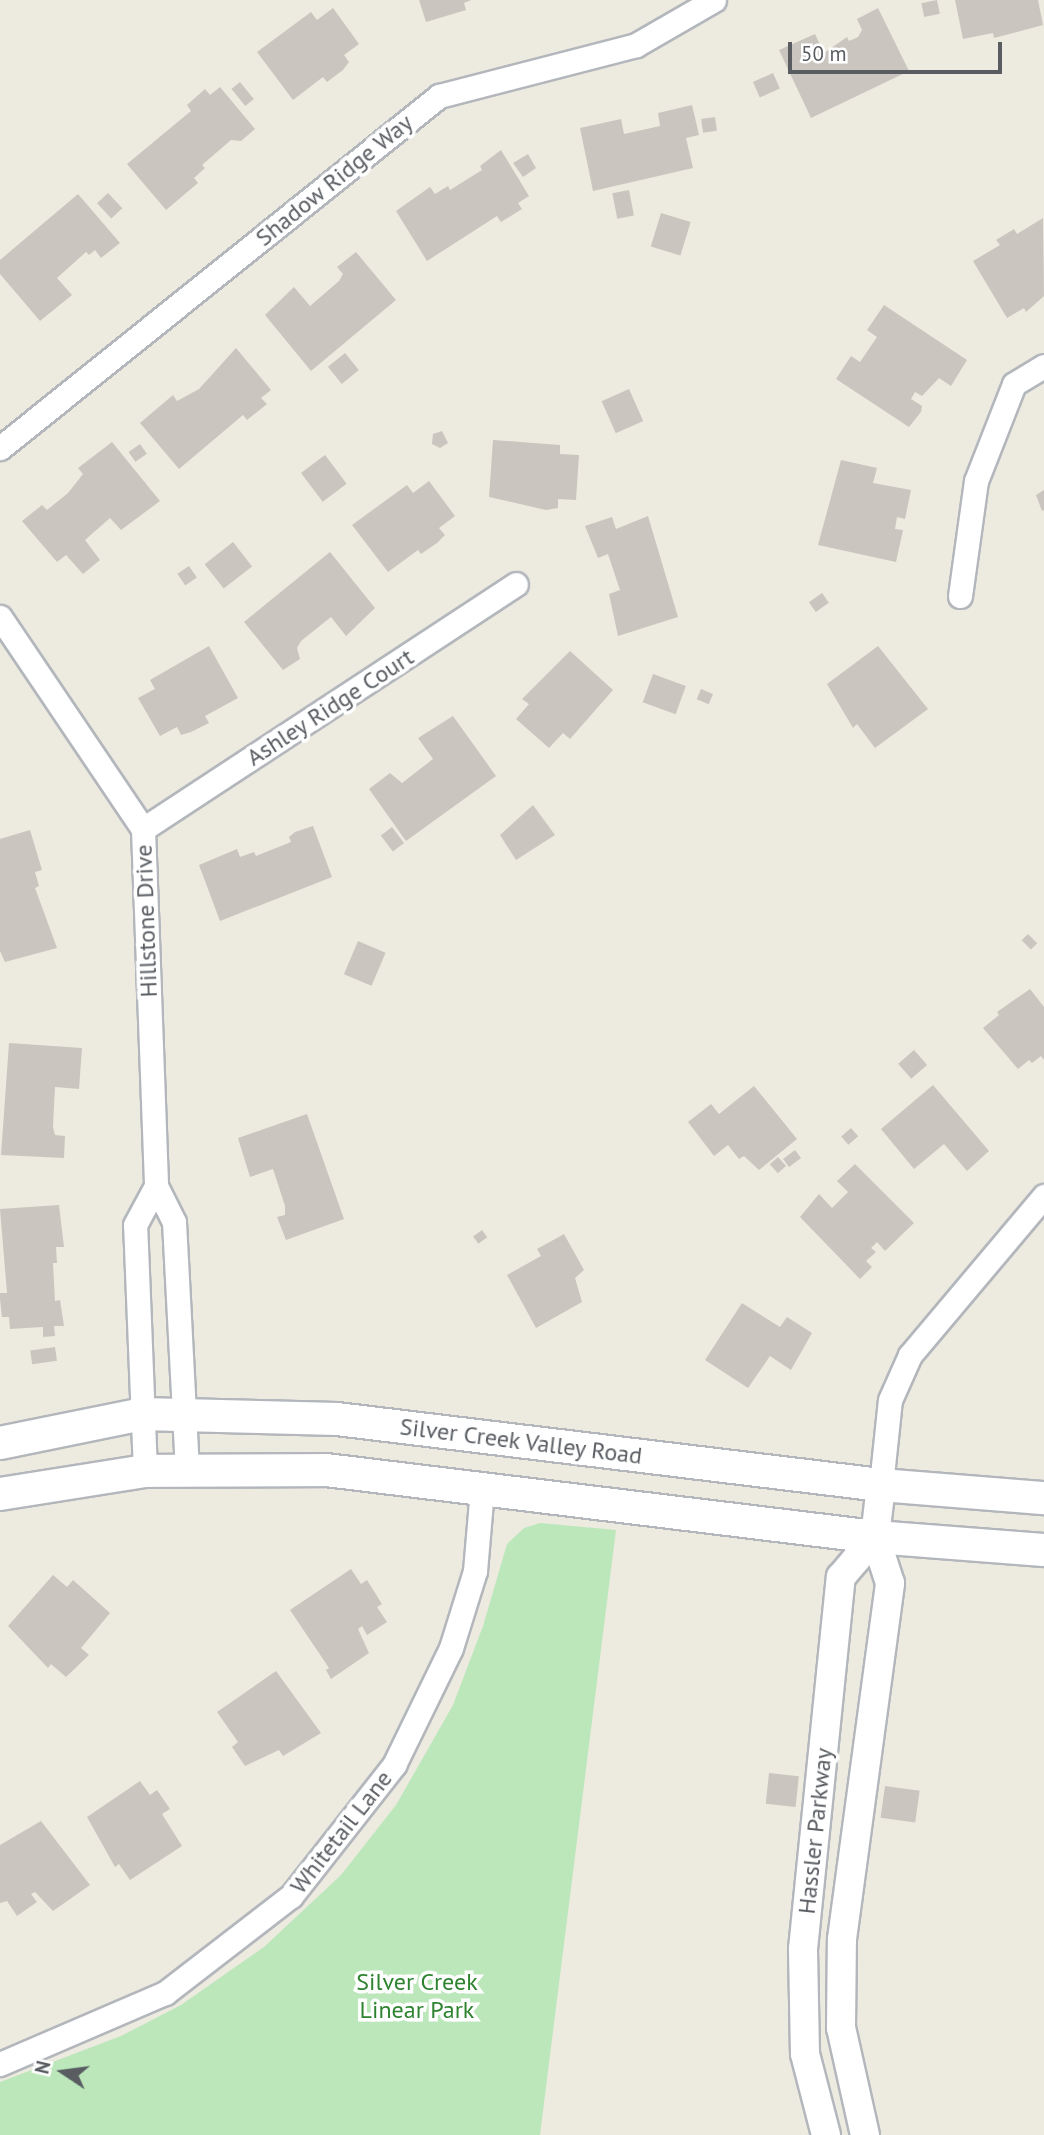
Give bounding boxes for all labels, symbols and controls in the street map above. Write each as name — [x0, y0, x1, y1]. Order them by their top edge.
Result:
scale bar — [792, 28, 1006, 72]
text: 50 m — [801, 40, 847, 67]
street label: Shadow Ridge Way — [249, 108, 419, 252]
street label: Ashley Ridge Court — [241, 642, 419, 772]
street label: Hillstone Drive — [129, 844, 163, 998]
street label: Silver Creek Valley Road — [397, 1412, 645, 1470]
street label: Hassler Parkway — [792, 1747, 838, 1915]
street label: Whitetail Lane — [284, 1765, 398, 1899]
park label: Silver Creek Linear Park — [356, 1968, 478, 2024]
north arrow — [28, 2037, 98, 2107]
text: N — [29, 2059, 56, 2076]

